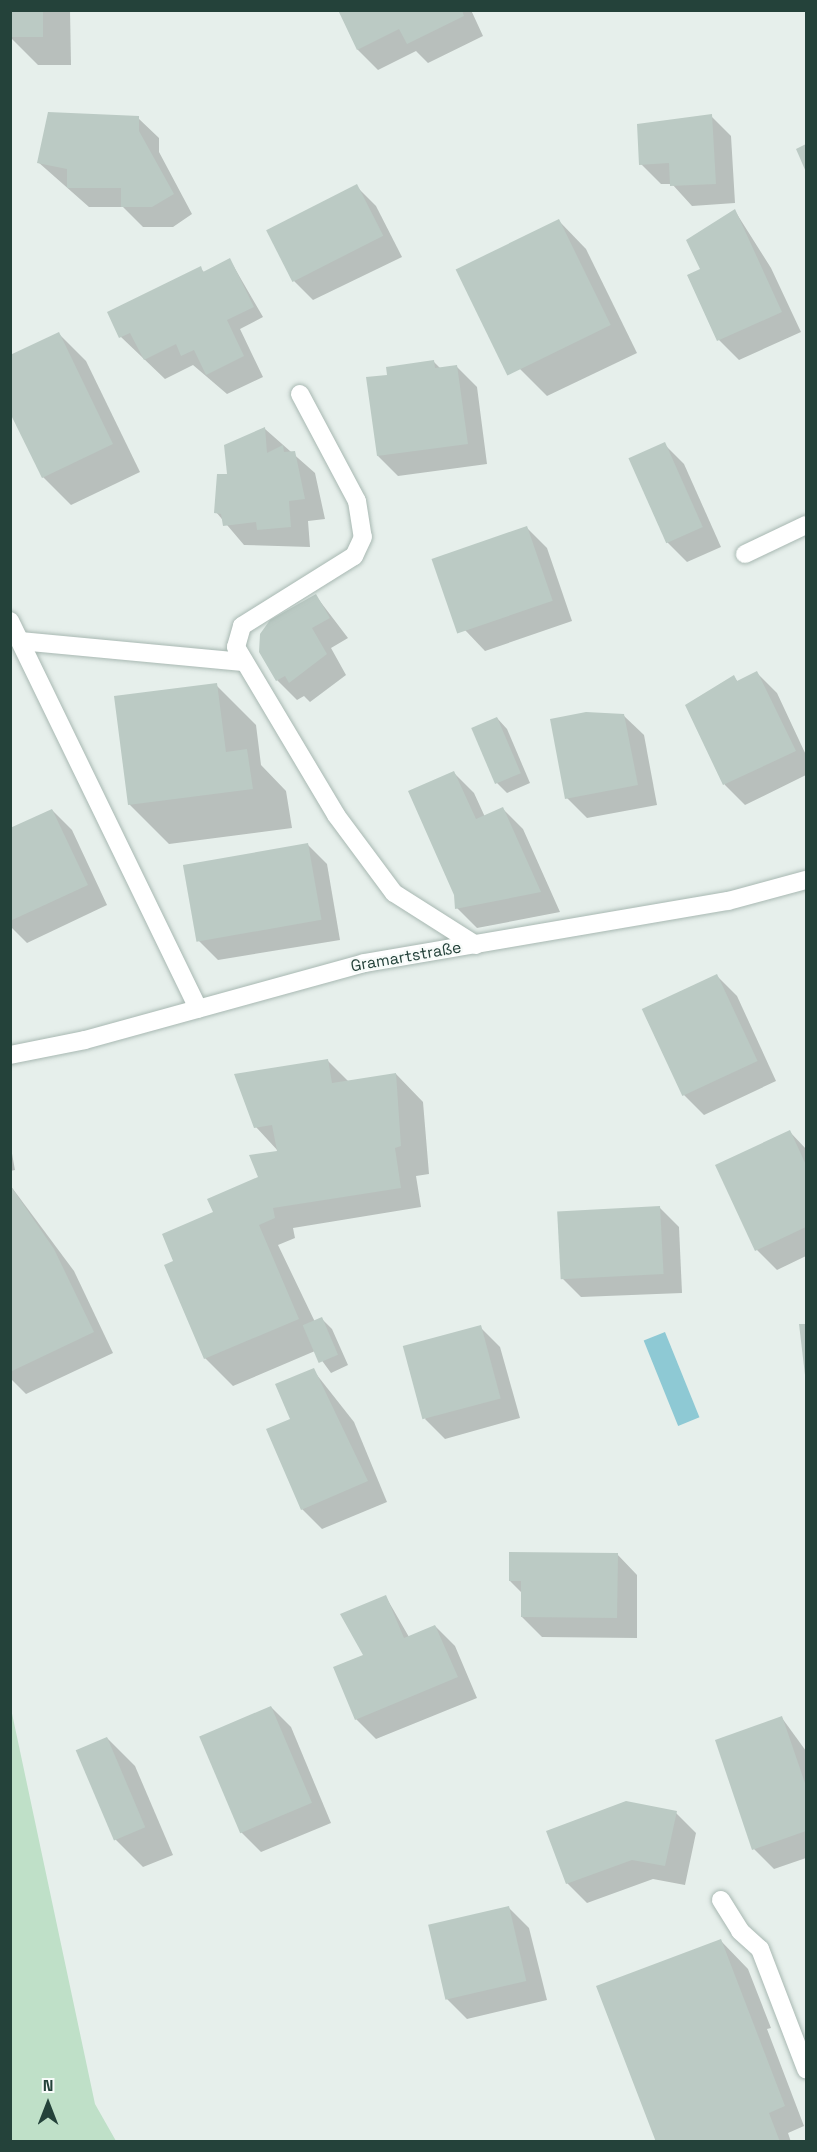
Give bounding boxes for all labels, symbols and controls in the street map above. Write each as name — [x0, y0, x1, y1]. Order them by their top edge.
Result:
street label: Gramartstraße — [349, 938, 463, 976]
north arrow — [18, 2074, 78, 2134]
text: N — [43, 2075, 53, 2096]

